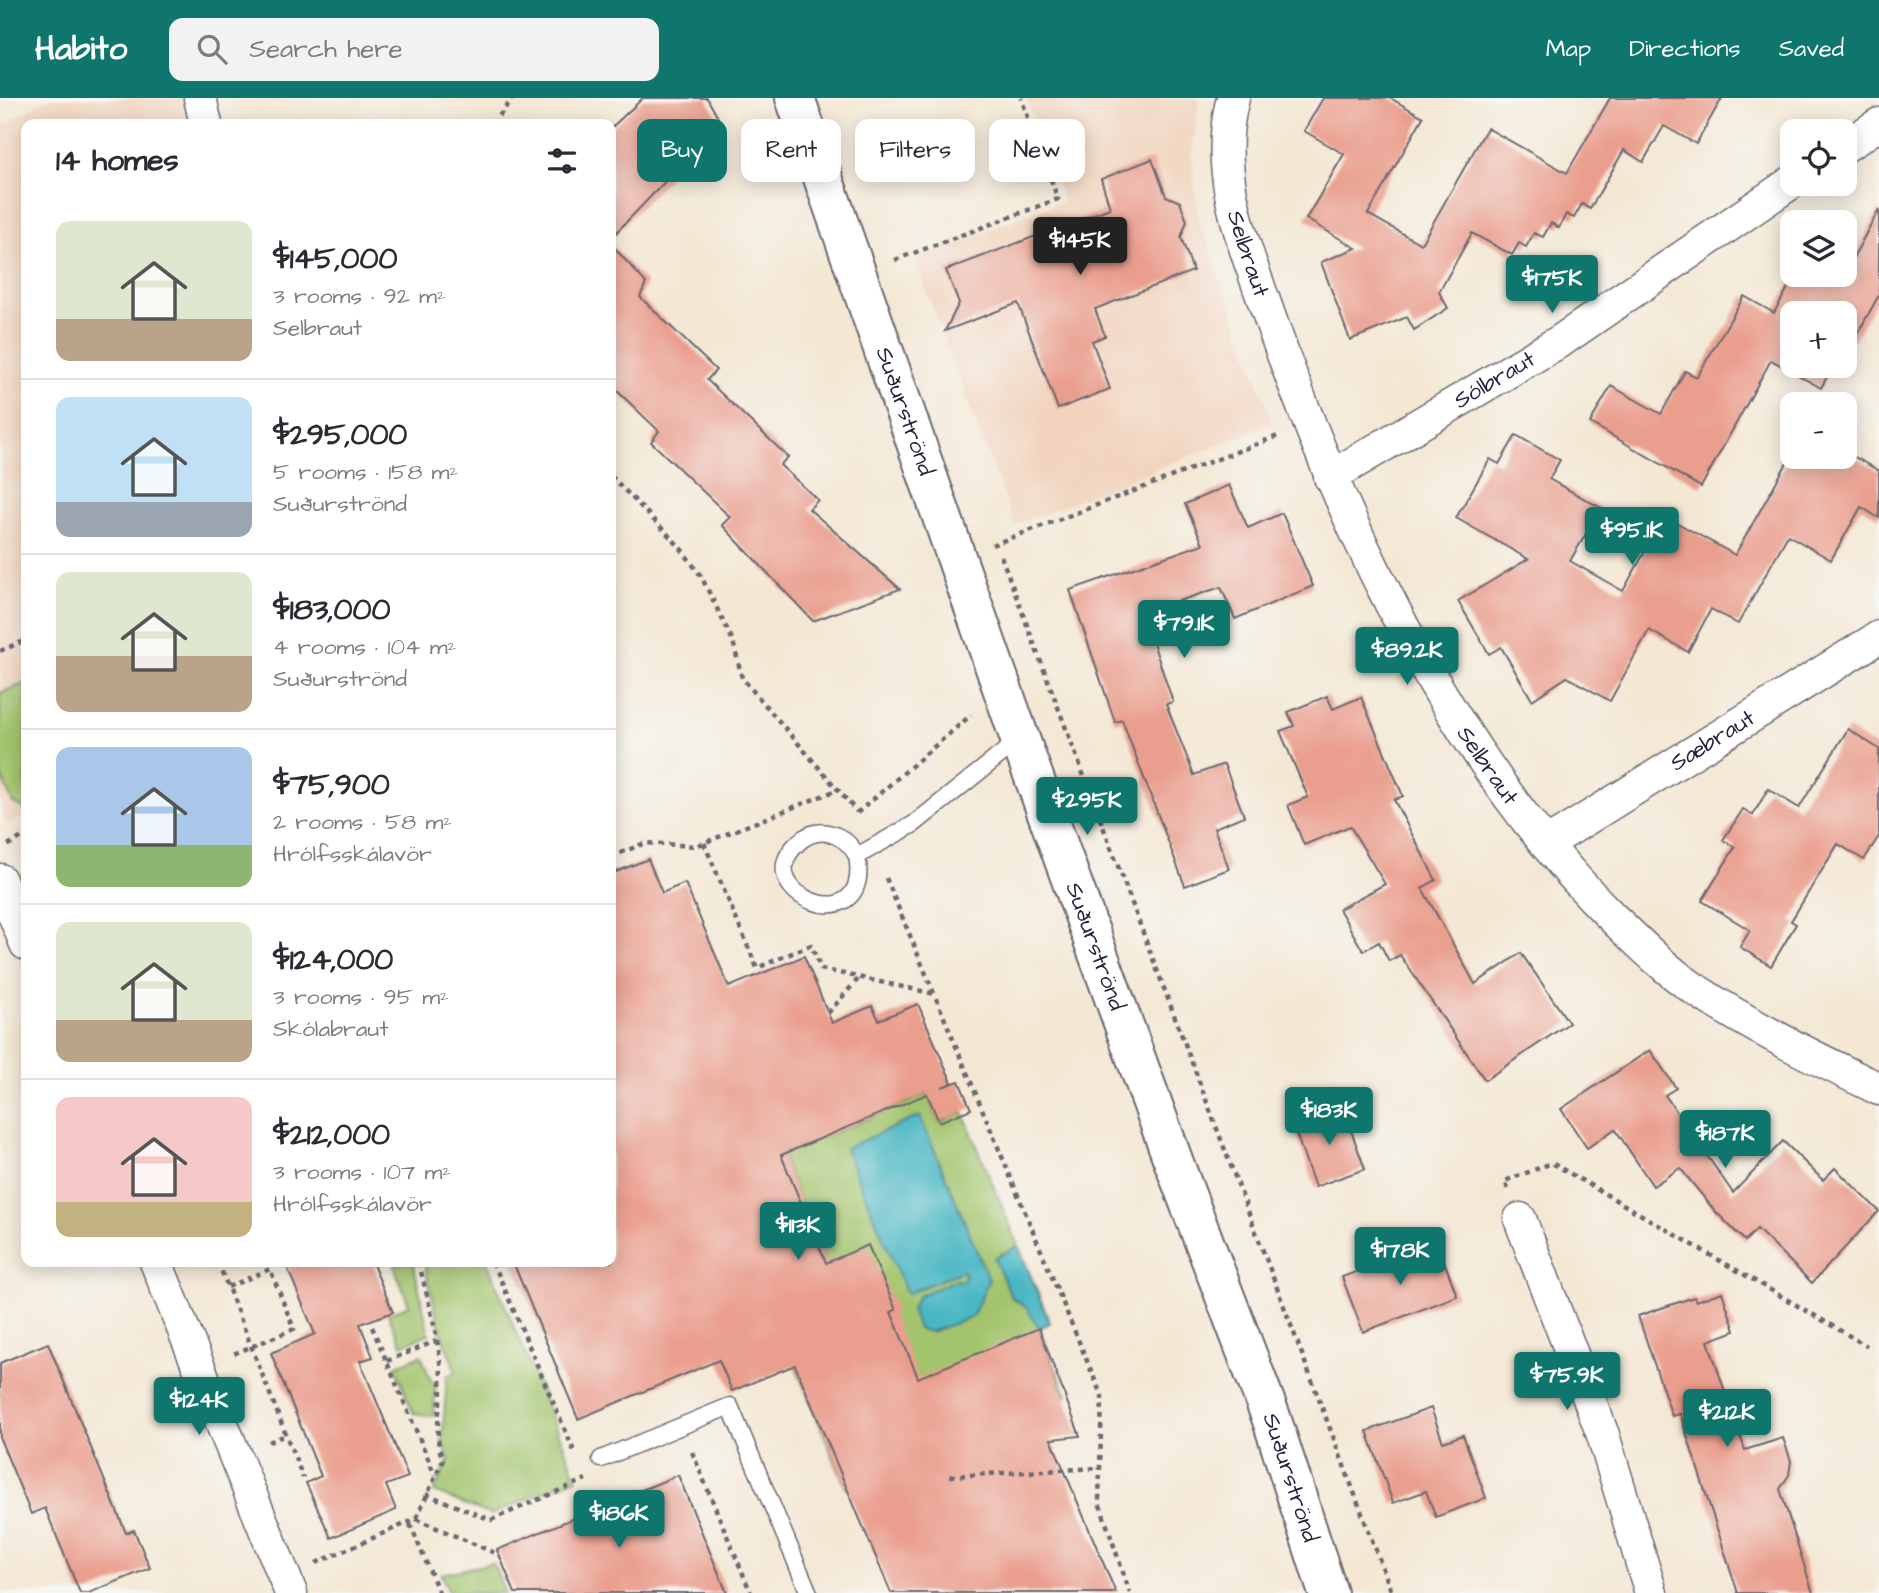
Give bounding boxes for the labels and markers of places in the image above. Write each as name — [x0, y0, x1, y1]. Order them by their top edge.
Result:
pin: $145K — [1031, 218, 1129, 277]
pin: $175K — [1503, 256, 1601, 315]
pin: $95.1K — [1575, 508, 1689, 567]
pin: $79.1K — [1127, 601, 1241, 660]
pin: $89.2K — [1350, 628, 1464, 687]
pin: $295K — [1038, 778, 1136, 837]
pin: $183K — [1280, 1088, 1378, 1147]
pin: $187K — [1676, 1110, 1774, 1170]
pin: $113K — [749, 1202, 847, 1262]
pin: $178K — [1351, 1228, 1449, 1287]
pin: $75.9K — [1510, 1352, 1624, 1412]
pin: $124K — [150, 1378, 248, 1437]
pin: $212K — [1678, 1390, 1776, 1449]
pin: $186K — [570, 1490, 668, 1550]

